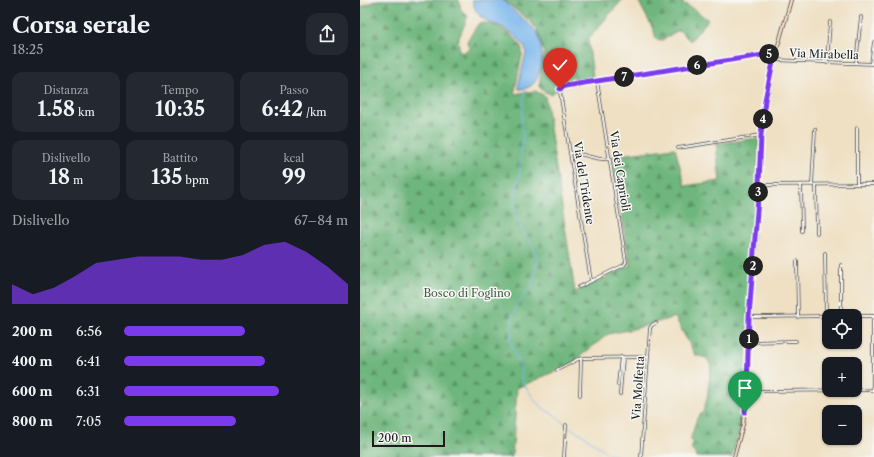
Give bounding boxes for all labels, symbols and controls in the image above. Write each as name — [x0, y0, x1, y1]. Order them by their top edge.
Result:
text: Corsa serale — [12, 12, 150, 39]
button: share — [306, 13, 348, 55]
text: 18:25 — [12, 41, 43, 57]
pin: 5 — [759, 44, 779, 64]
street label: Via Mirabella — [788, 46, 859, 62]
text: 5 — [766, 47, 772, 61]
pin — [543, 48, 577, 89]
icon: check — [549, 54, 571, 76]
pin: 6 — [687, 55, 707, 75]
text: 6 — [694, 58, 700, 72]
pin: 7 — [614, 67, 634, 87]
text: 7 — [621, 70, 627, 84]
text: Distanza — [43, 83, 89, 97]
text: Tempo — [161, 83, 199, 97]
text: Passo — [279, 83, 309, 97]
text: 1.58 — [37, 97, 75, 121]
text: 10:35 — [155, 97, 205, 121]
text: 6:42 — [261, 97, 303, 121]
text: km — [75, 105, 95, 119]
text: /km — [303, 105, 327, 119]
pin: 4 — [753, 109, 773, 129]
text: 4 — [760, 112, 766, 126]
street label: Via dei Caprioli — [607, 129, 633, 213]
street label: Via del Tridente — [570, 139, 597, 226]
text: Dislivello — [42, 151, 90, 165]
text: Battito — [162, 151, 198, 165]
text: kcal — [284, 151, 304, 165]
text: 18 — [49, 165, 70, 189]
text: 135 — [151, 165, 182, 189]
text: 99 — [282, 165, 306, 189]
text: m — [70, 173, 83, 187]
text: bpm — [182, 173, 209, 187]
pin: 3 — [748, 182, 768, 202]
text: 3 — [755, 185, 761, 199]
text: Dislivello — [12, 212, 69, 228]
text: 67–84 m — [294, 212, 348, 228]
pin: 2 — [743, 256, 763, 276]
text: 2 — [750, 259, 756, 273]
park label: Bosco di Foglino — [423, 286, 511, 300]
map controls — [822, 309, 862, 445]
button: locate — [822, 309, 862, 349]
text: 200 m — [12, 323, 52, 339]
text: 6:56 — [76, 323, 102, 339]
pin: 1 — [739, 329, 759, 349]
text: 1 — [747, 332, 751, 346]
text: 400 m — [12, 353, 52, 369]
text: 6:41 — [76, 353, 100, 369]
street label: Via Molfetta — [629, 355, 647, 422]
button: + — [822, 357, 862, 397]
pin — [728, 371, 762, 412]
icon: arrive — [734, 377, 756, 399]
text: 600 m — [12, 383, 53, 399]
text: 6:31 — [76, 383, 100, 399]
button: − — [822, 405, 862, 445]
text: 800 m — [12, 413, 53, 429]
text: 7:05 — [76, 413, 101, 429]
scale bar — [372, 429, 445, 448]
text: 200 m — [378, 431, 411, 445]

